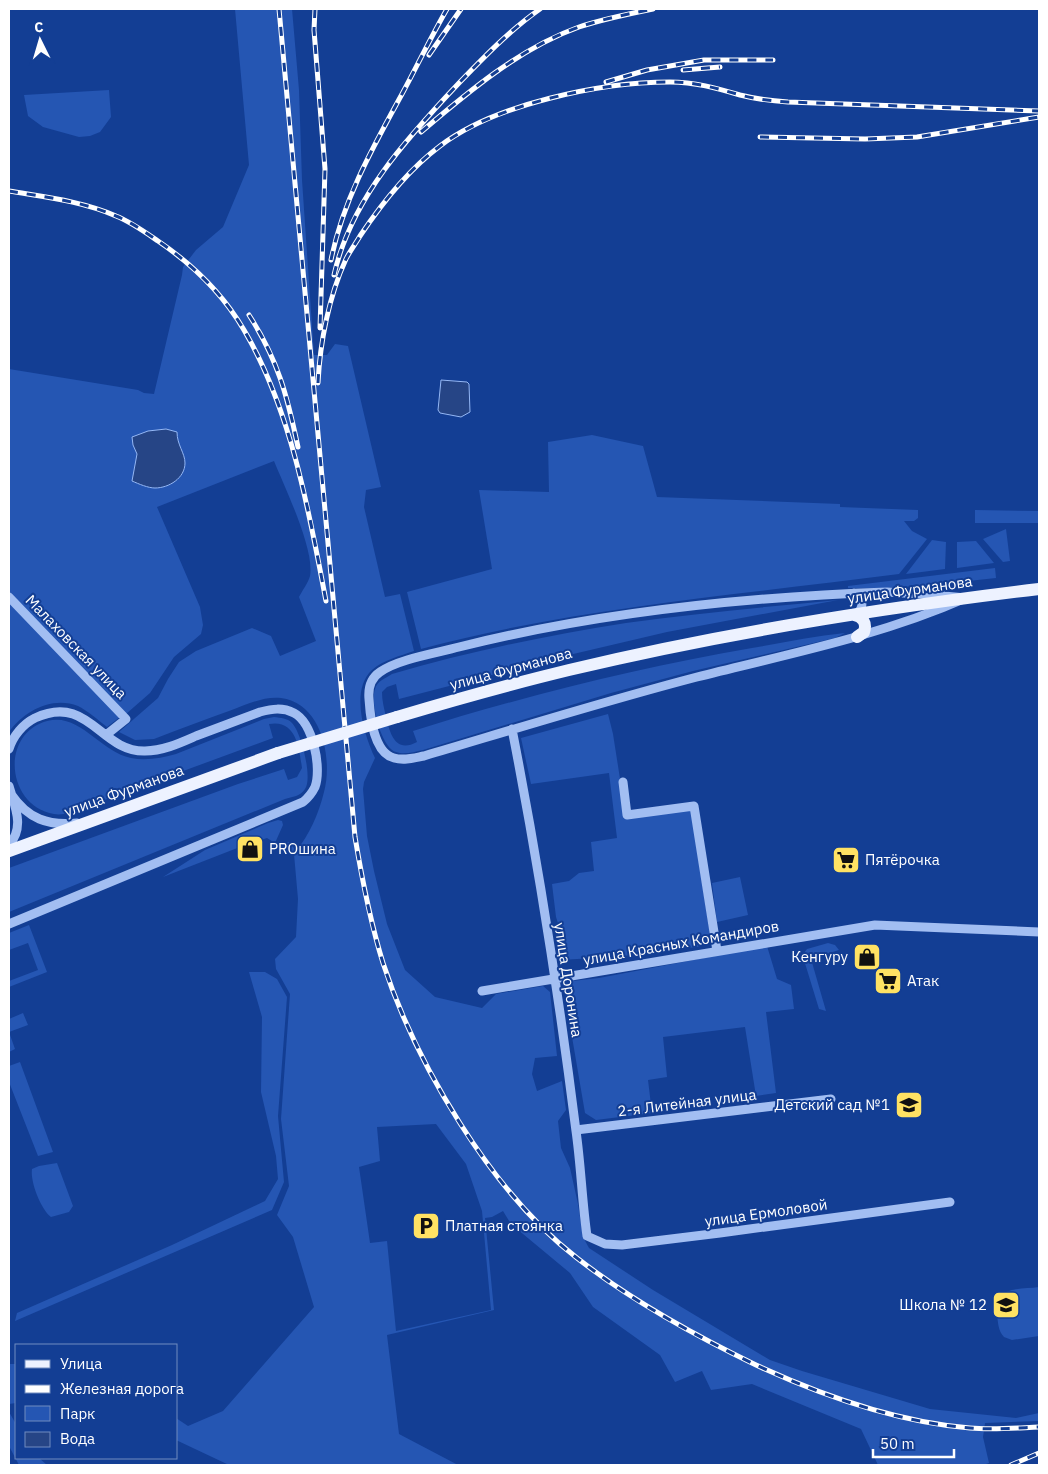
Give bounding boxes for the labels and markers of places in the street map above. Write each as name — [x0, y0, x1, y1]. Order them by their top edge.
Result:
shop icon: PROшина — [235, 834, 265, 864]
place label: PROшина — [269, 839, 336, 858]
supermarket icon: Пятёрочка — [831, 845, 861, 875]
place label: Пятёрочка — [865, 850, 940, 869]
shop icon: Кенгуру — [852, 942, 882, 972]
place label: Кенгуру — [791, 947, 849, 966]
supermarket icon: Атак — [873, 966, 903, 996]
place label: Атак — [907, 971, 939, 990]
school or university icon: Детский сад №1 — [894, 1090, 924, 1120]
place label: Детский сад №1 — [774, 1095, 890, 1114]
parking icon: Платная стоянка — [411, 1211, 441, 1241]
place label: Платная стоянка — [445, 1216, 563, 1235]
school or university icon: Школа № 12 — [991, 1290, 1021, 1320]
place label: Школа № 12 — [899, 1295, 987, 1314]

